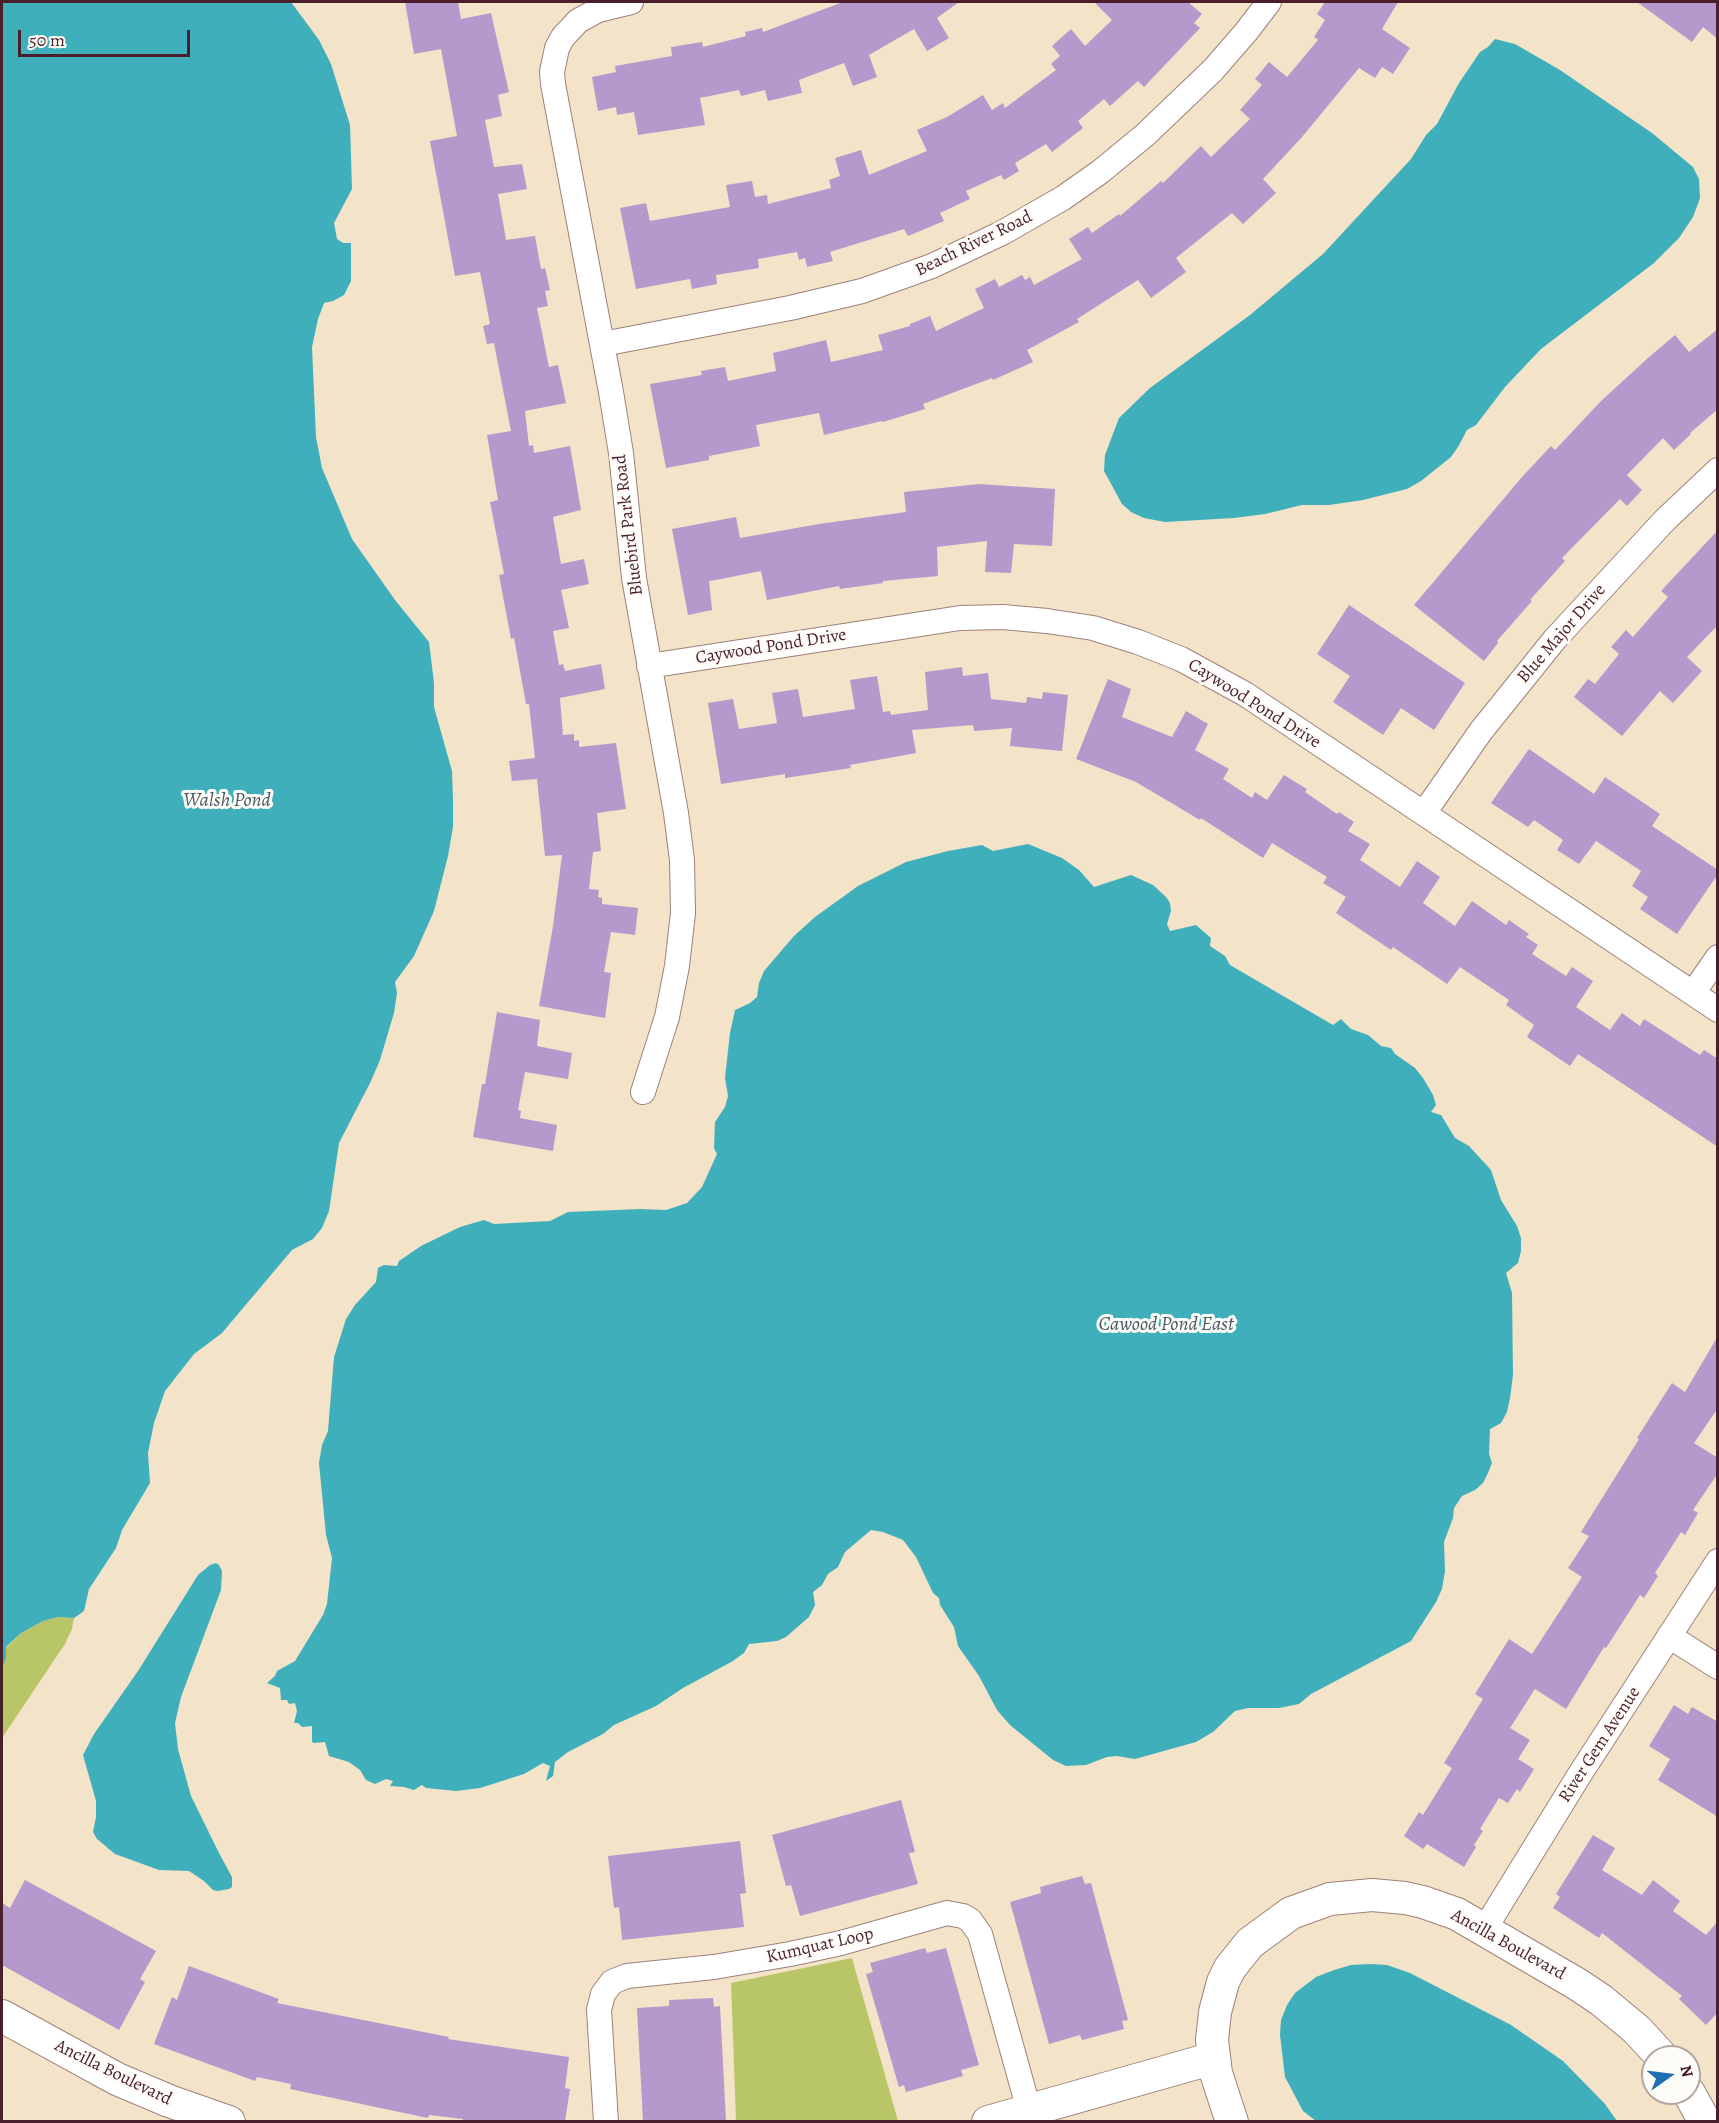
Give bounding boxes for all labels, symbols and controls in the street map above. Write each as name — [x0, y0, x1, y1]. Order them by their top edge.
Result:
scale bar — [21, 18, 194, 56]
text: 50 m — [29, 28, 65, 52]
street label: Beach River Road — [912, 206, 1036, 282]
street label: Bluebird Park Road — [610, 453, 648, 597]
street label: Blue Major Drive — [1513, 580, 1611, 688]
street label: Caywood Pond Drive — [694, 624, 848, 670]
street label: Caywood Pond Drive — [1184, 654, 1324, 754]
water label: Walsh Pond — [183, 789, 271, 813]
water label: Cawood Pond East — [1098, 1313, 1234, 1337]
street label: River Gem Avenue — [1554, 1683, 1646, 1807]
street label: Ancilla Boulevard — [1447, 1905, 1569, 1985]
street label: Kumquat Loop — [764, 1923, 876, 1969]
street label: Ancilla Boulevard — [51, 2035, 175, 2111]
north arrow — [1641, 2045, 1701, 2105]
text: N — [1674, 2063, 1699, 2079]

